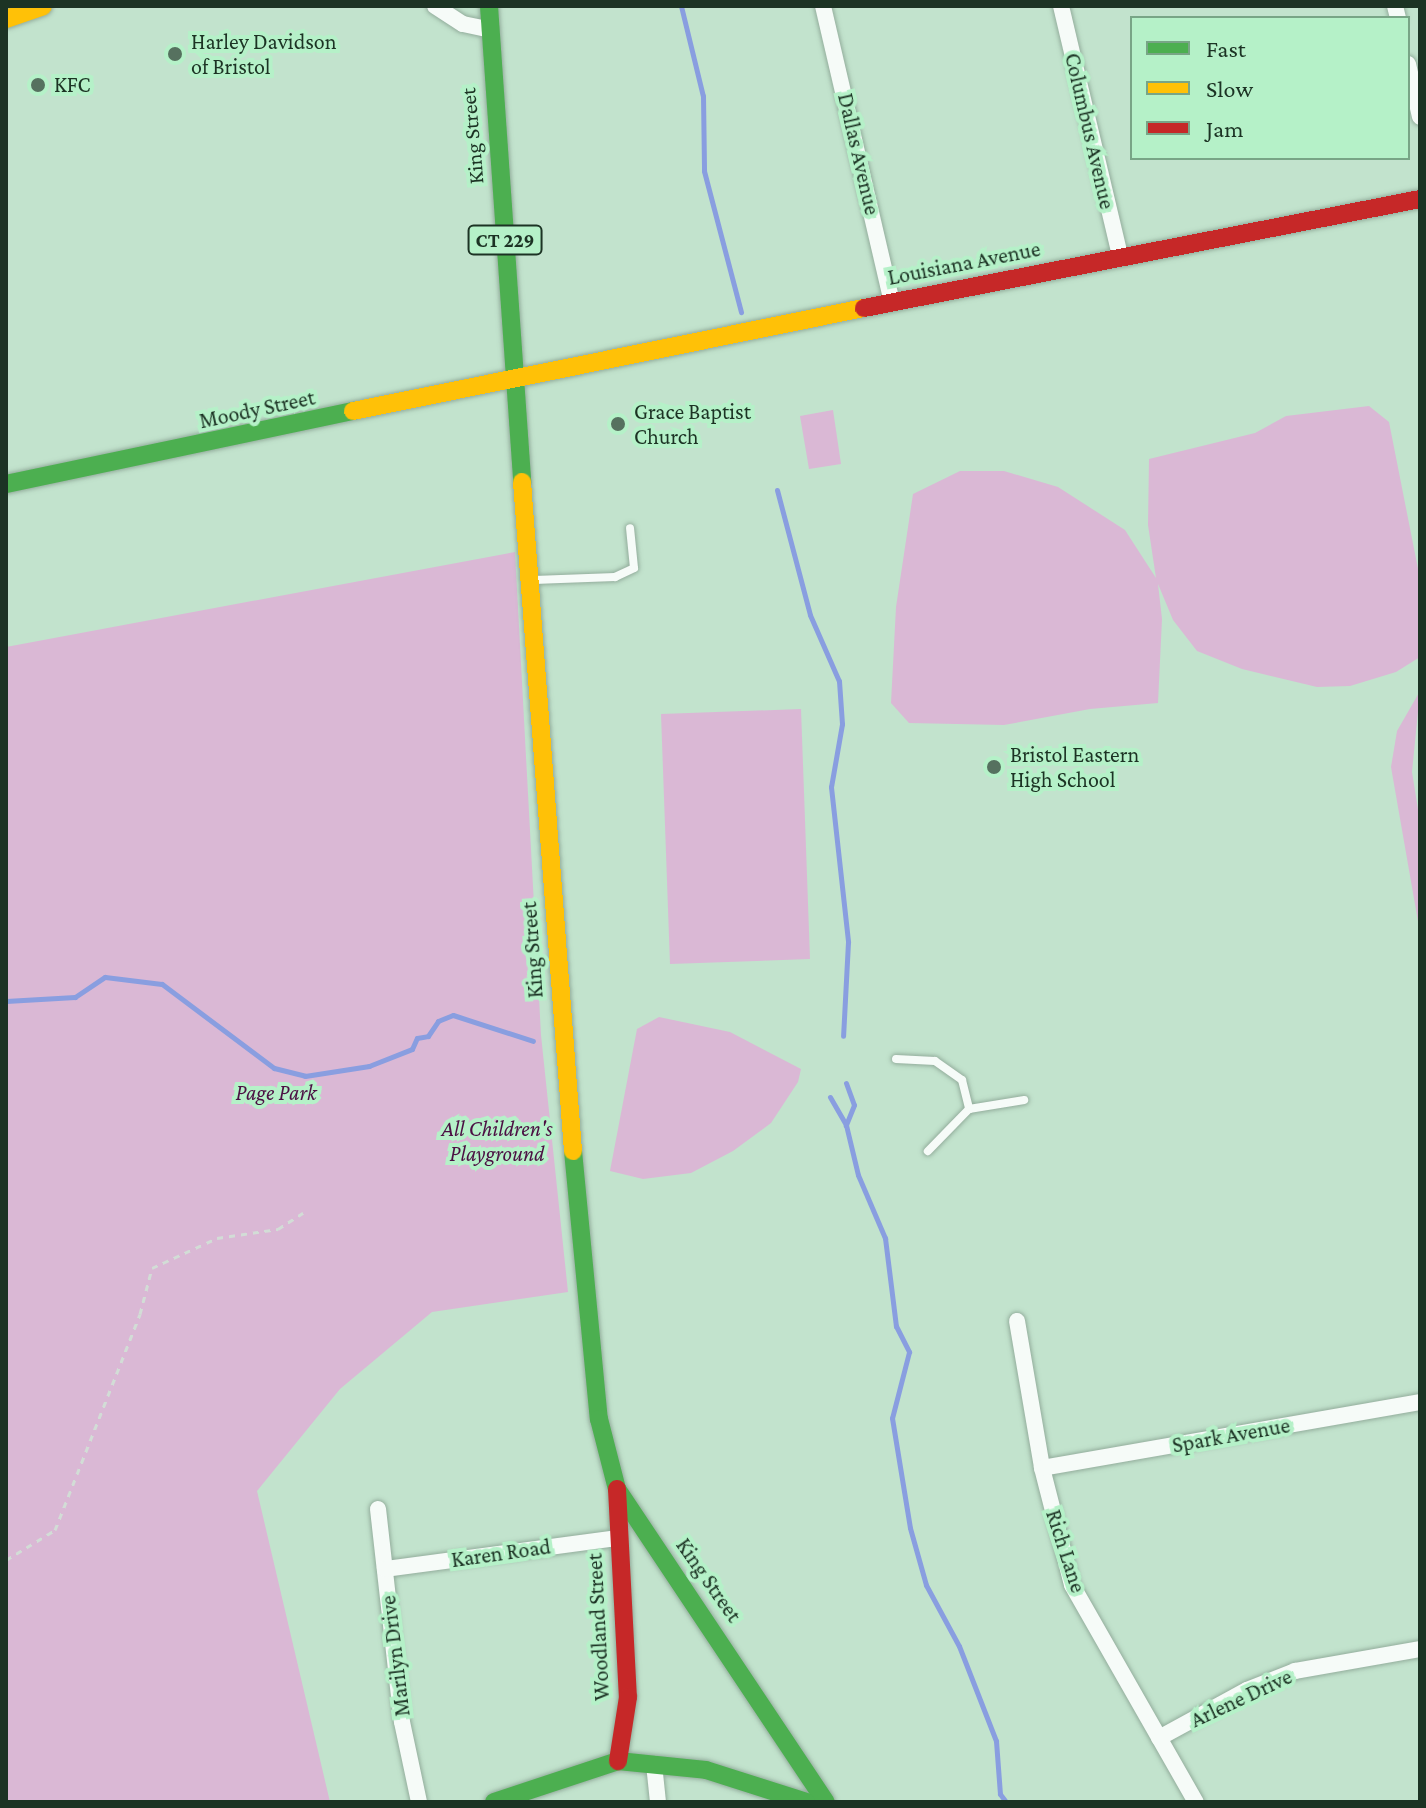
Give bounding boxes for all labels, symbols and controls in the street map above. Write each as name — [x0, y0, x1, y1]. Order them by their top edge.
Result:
legend — [1130, 16, 1410, 160]
place label: Harley Davidson of Bristol — [191, 28, 337, 80]
text: Fast — [1206, 35, 1246, 62]
marker: Harley Davidson of Bristol — [166, 45, 184, 63]
street label: Columbus Avenue — [1059, 50, 1121, 212]
place label: KFC — [54, 72, 90, 98]
text: Slow — [1206, 75, 1253, 102]
marker: KFC — [29, 76, 47, 94]
street label: King Street — [455, 87, 489, 185]
street label: Dallas Avenue — [832, 91, 886, 217]
text: Jam — [1206, 115, 1244, 142]
road number: CT 229 — [467, 224, 543, 256]
street label: Louisiana Avenue — [885, 235, 1043, 291]
street label: Moody Street — [197, 384, 317, 434]
place label: Grace Baptist Church — [634, 398, 751, 450]
marker: Grace Baptist Church — [609, 415, 627, 433]
place label: Bristol Eastern High School — [1010, 741, 1139, 792]
marker: Bristol Eastern High School — [985, 758, 1003, 776]
street label: King Street — [515, 901, 549, 999]
park label: Page Park — [235, 1080, 317, 1106]
park label: All Children's Playground — [441, 1115, 553, 1166]
street label: Spark Avenue — [1170, 1412, 1292, 1458]
street label: Rich Lane — [1040, 1506, 1092, 1596]
street label: Karen Road — [450, 1533, 552, 1573]
street label: King Street — [671, 1533, 747, 1627]
street label: Woodland Street — [581, 1553, 615, 1701]
street label: Marilyn Drive — [374, 1594, 416, 1718]
street label: Arlene Drive — [1186, 1663, 1296, 1733]

